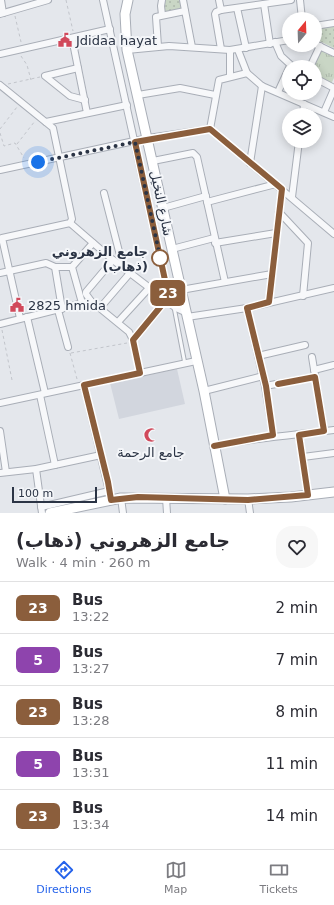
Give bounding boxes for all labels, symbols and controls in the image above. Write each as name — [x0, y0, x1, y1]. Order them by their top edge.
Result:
north arrow — [282, 12, 322, 52]
map controls — [282, 12, 322, 148]
public building icon: Jdidaa hayat — [57, 32, 73, 48]
place label: Jdidaa hayat — [75, 33, 157, 48]
button: locate — [282, 60, 322, 100]
button: layers — [282, 108, 322, 148]
your location — [28, 152, 48, 172]
street label: شارع النخيل — [146, 169, 176, 237]
place label: جامع الزهروني (ذهاب) — [52, 244, 148, 274]
marker: جامع الزهروني (ذهاب) — [151, 249, 169, 267]
line badge: 23 — [150, 280, 186, 306]
text: 23 — [158, 285, 178, 301]
public building icon: 2825 hmida — [9, 297, 25, 313]
place label: 2825 hmida — [28, 298, 106, 313]
mosque icon: جامع الرحمة — [143, 427, 159, 443]
place label: جامع الرحمة — [117, 445, 185, 461]
scale bar — [12, 485, 97, 504]
text: 100 m — [18, 487, 53, 500]
button: heart — [276, 526, 318, 568]
text: جامع الزهروني (ذهاب) — [16, 529, 230, 551]
text: Walk · 4 min · 260 m — [16, 555, 150, 570]
text: Bus — [72, 591, 103, 609]
text: 2 min — [275, 599, 318, 617]
text: 23 — [28, 600, 48, 616]
text: 13:22 — [72, 609, 109, 624]
text: Bus — [72, 643, 103, 661]
text: 7 min — [275, 651, 318, 669]
text: 5 — [33, 652, 43, 668]
text: 13:27 — [72, 661, 109, 676]
text: Bus — [72, 695, 103, 713]
text: 8 min — [275, 703, 318, 721]
text: 23 — [28, 704, 48, 720]
text: 13:28 — [72, 713, 109, 728]
text: Bus — [72, 747, 103, 765]
text: 11 min — [266, 755, 318, 773]
text: 5 — [33, 756, 43, 772]
text: 13:31 — [72, 765, 109, 780]
text: Bus — [72, 799, 103, 817]
text: 14 min — [266, 807, 318, 825]
text: 23 — [28, 808, 48, 824]
text: 13:34 — [72, 817, 109, 832]
tab: Directions — [36, 859, 92, 896]
tab: Map — [164, 859, 187, 896]
tab: Tickets — [260, 859, 298, 896]

